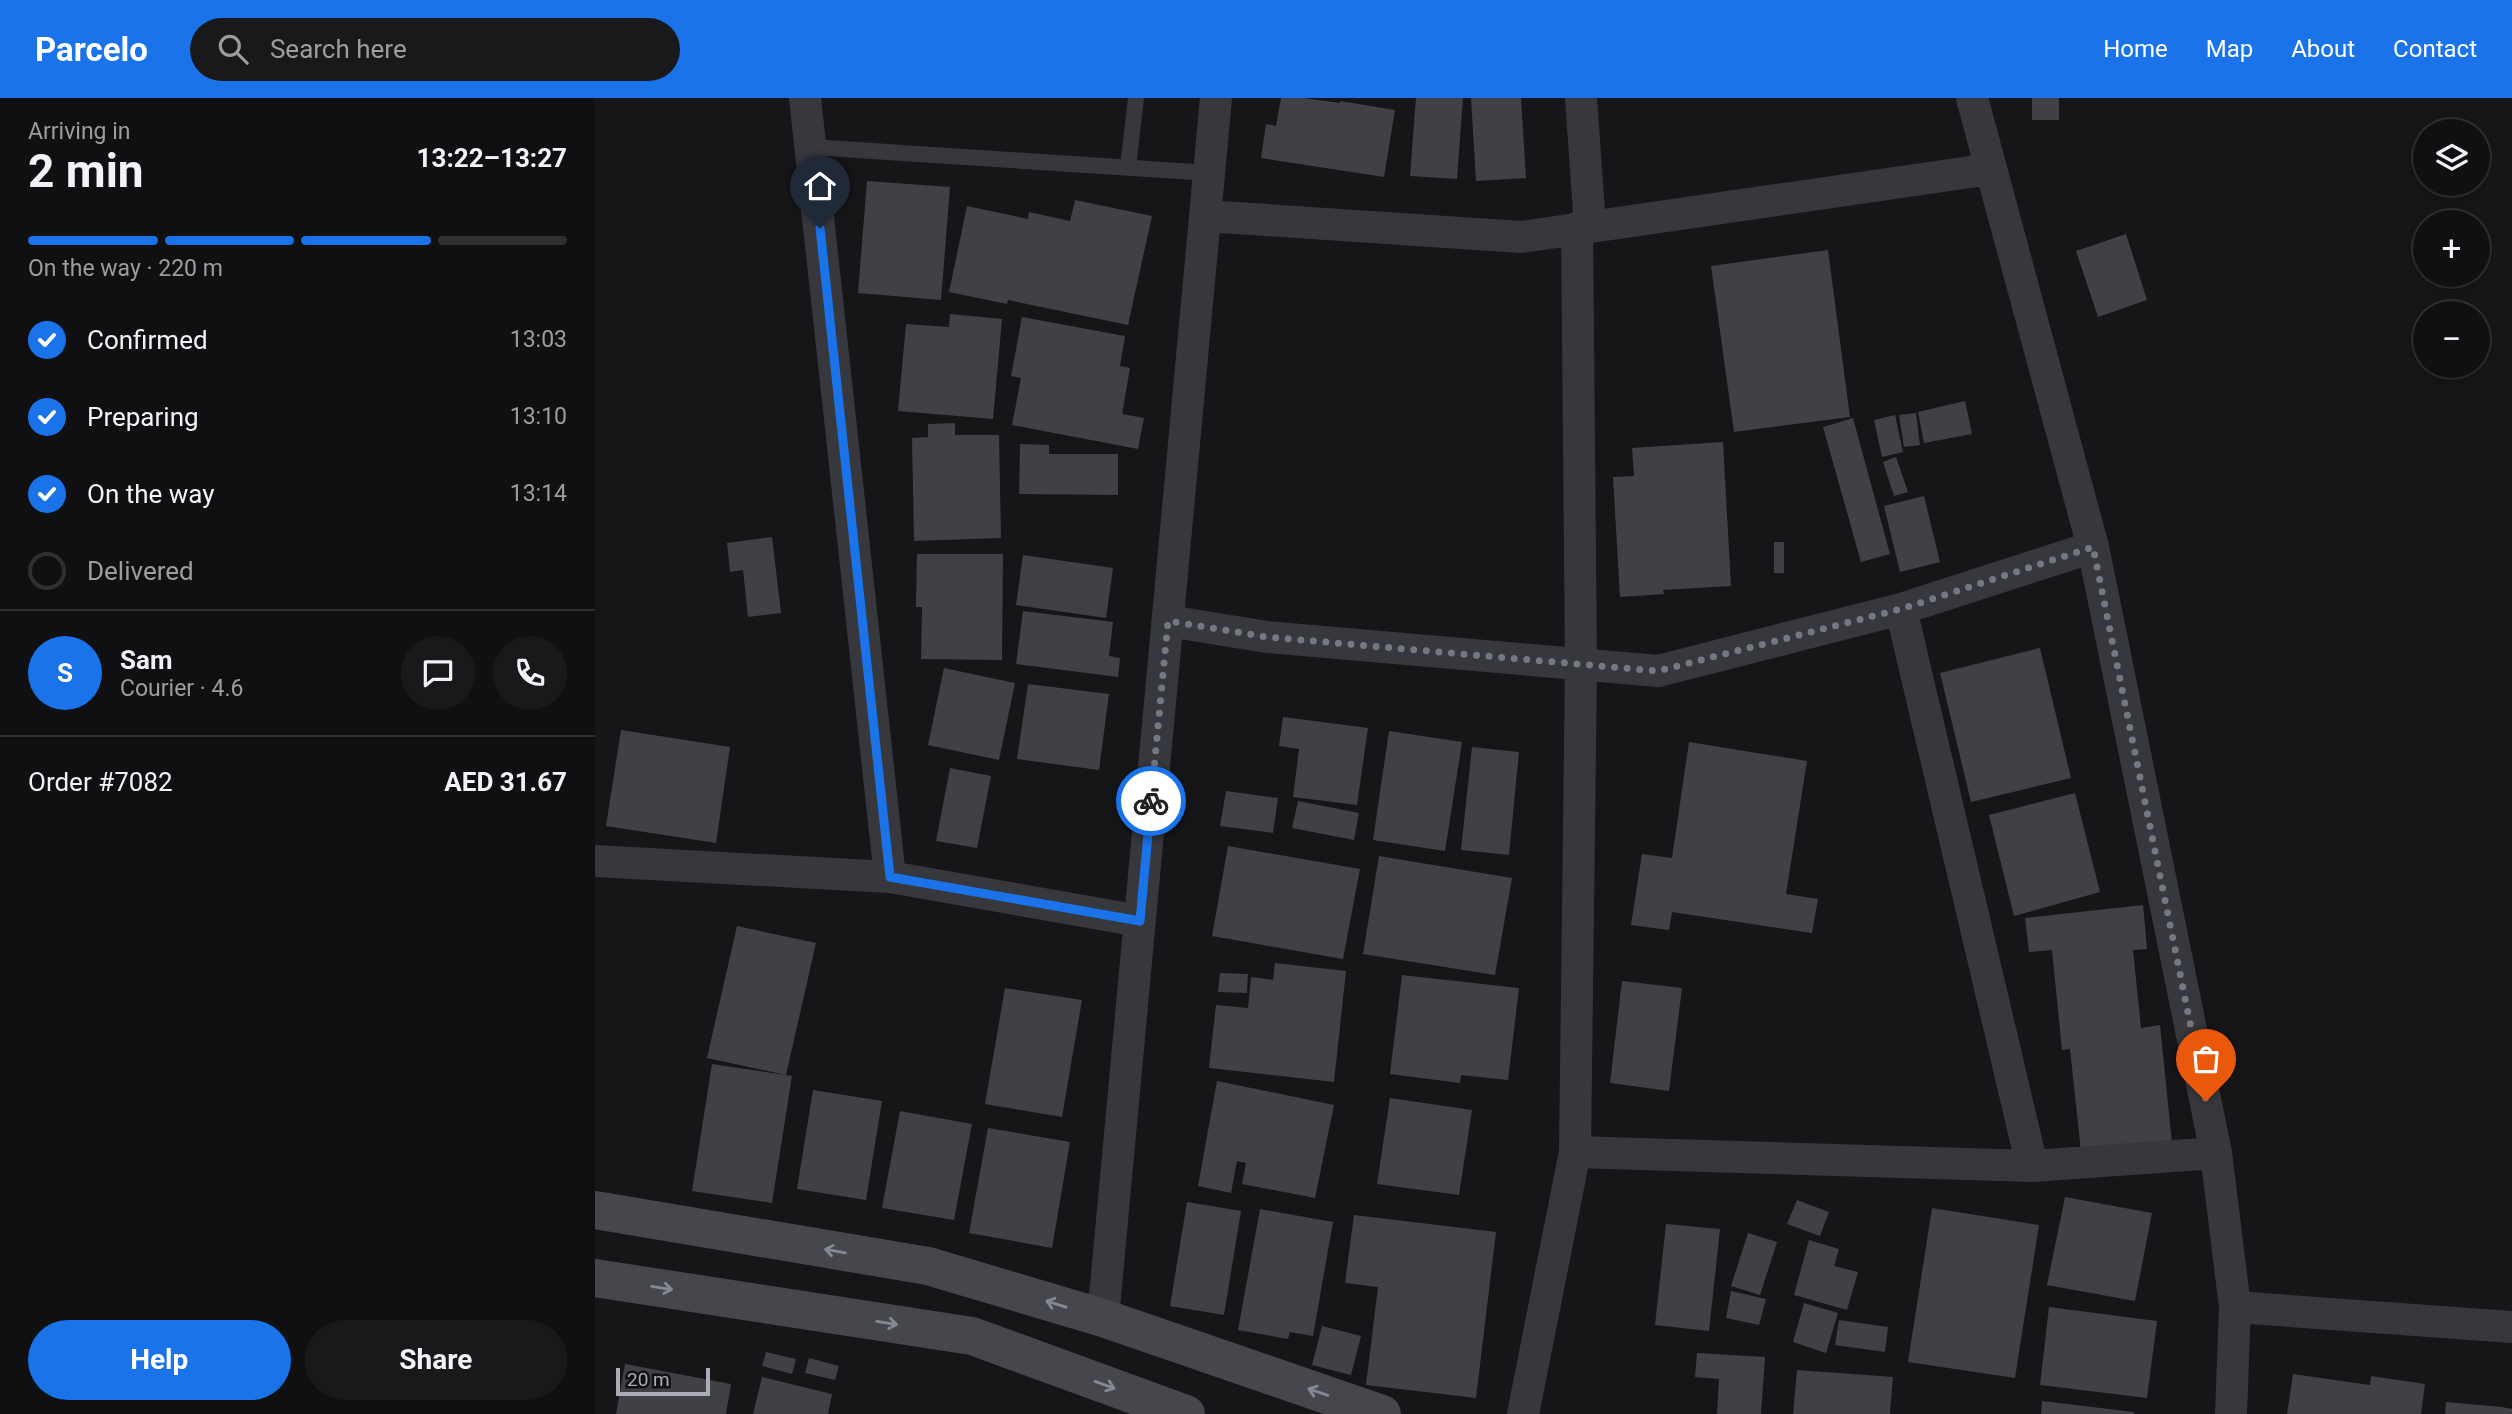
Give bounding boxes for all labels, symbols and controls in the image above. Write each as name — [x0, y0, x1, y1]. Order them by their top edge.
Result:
search box — [190, 18, 680, 81]
text: Parcelo — [35, 30, 148, 69]
icon: search — [214, 30, 252, 68]
text: Search here — [270, 34, 407, 64]
text: Home — [2103, 35, 2168, 63]
text: Map — [2206, 35, 2253, 63]
text: About — [2291, 35, 2355, 63]
text: Contact — [2393, 35, 2477, 63]
text: Arriving in — [28, 118, 131, 145]
map controls — [2413, 119, 2490, 378]
button: layers — [2413, 119, 2490, 196]
text: 13:22–13:27 — [417, 143, 567, 173]
text: 2 min — [28, 144, 144, 198]
pin — [790, 156, 850, 228]
icon: home — [801, 167, 839, 205]
button: + — [2413, 210, 2490, 287]
text: On the way · 220 m — [28, 255, 223, 282]
button: − — [2413, 301, 2490, 378]
icon: check — [28, 321, 66, 359]
text: Confirmed — [87, 325, 208, 355]
text: 13:03 — [510, 326, 567, 353]
icon: check — [28, 398, 66, 436]
text: Preparing — [87, 402, 199, 432]
text: 13:10 — [510, 403, 567, 430]
icon: check — [28, 475, 66, 513]
text: On the way — [87, 479, 215, 509]
text: 13:14 — [510, 480, 567, 507]
text: Delivered — [87, 556, 194, 586]
button: chat — [401, 636, 475, 710]
button: phone — [493, 636, 567, 710]
text: Sam — [120, 645, 172, 675]
text: S — [57, 658, 73, 688]
text: Courier · 4.6 — [120, 675, 243, 702]
courier — [1116, 766, 1186, 836]
text: Order #7082 — [28, 767, 173, 797]
text: AED 31.67 — [444, 767, 567, 797]
icon: bike — [1132, 782, 1170, 820]
pin — [2176, 1029, 2236, 1101]
icon: bag — [2187, 1040, 2225, 1078]
one-way arrow — [824, 1244, 847, 1257]
one-way arrow — [651, 1282, 673, 1295]
one-way arrow — [1045, 1297, 1067, 1310]
one-way arrow — [875, 1317, 898, 1330]
button: Help — [28, 1320, 291, 1400]
button: Share — [305, 1320, 567, 1400]
scale bar — [616, 1365, 711, 1397]
text: 20 m — [627, 1368, 670, 1391]
one-way arrow — [1094, 1379, 1116, 1392]
one-way arrow — [1307, 1385, 1329, 1397]

